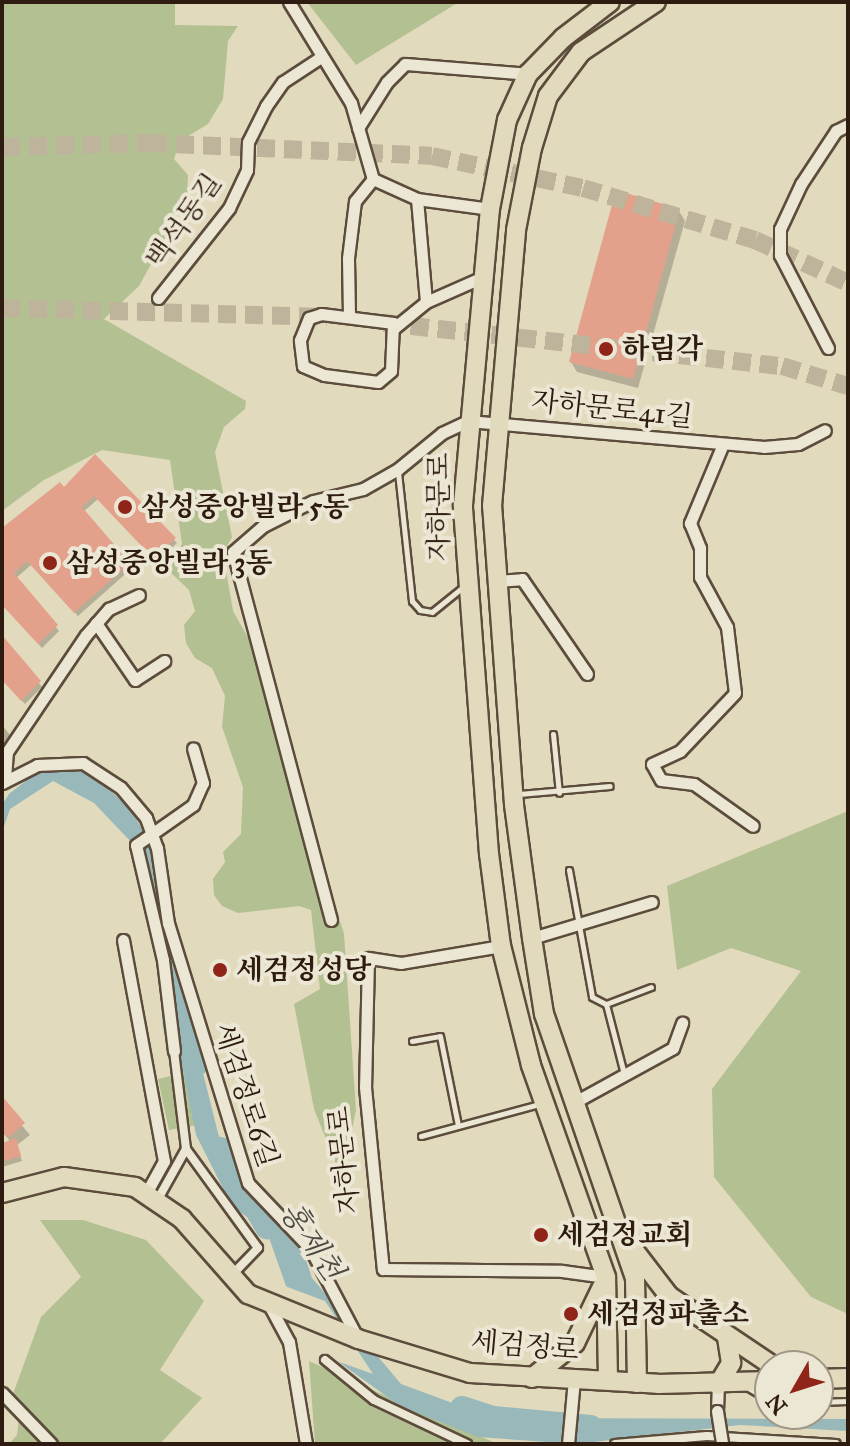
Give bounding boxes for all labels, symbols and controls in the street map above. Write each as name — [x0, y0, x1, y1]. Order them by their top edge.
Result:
street label: 백석동길 — [139, 167, 229, 275]
place label: 하림각 — [622, 332, 703, 366]
marker: 하림각 — [597, 340, 615, 358]
street label: 자하문로41길 — [530, 384, 694, 434]
street label: 자하문로 — [422, 453, 456, 561]
place label: 삼성중앙빌라 5동 — [141, 490, 349, 524]
marker: 삼성중앙빌라 5동 — [116, 498, 134, 516]
place label: 삼성중앙빌라 3동 — [66, 546, 273, 580]
marker: 삼성중앙빌라 3동 — [41, 554, 59, 572]
place label: 세검정성당 — [236, 953, 371, 987]
marker: 세검정성당 — [211, 961, 229, 979]
street label: 세검정로6길 — [207, 1019, 285, 1171]
street label: 자하문로 — [322, 1104, 366, 1216]
water label: 홍제천 — [273, 1195, 351, 1287]
place label: 세검정교회 — [557, 1218, 692, 1252]
marker: 세검정교회 — [532, 1226, 550, 1244]
place label: 세검정파출소 — [587, 1297, 749, 1331]
marker: 세검정파출소 — [562, 1305, 580, 1323]
street label: 세검정로 — [470, 1325, 580, 1367]
north arrow — [754, 1350, 834, 1430]
text: N — [760, 1388, 793, 1420]

